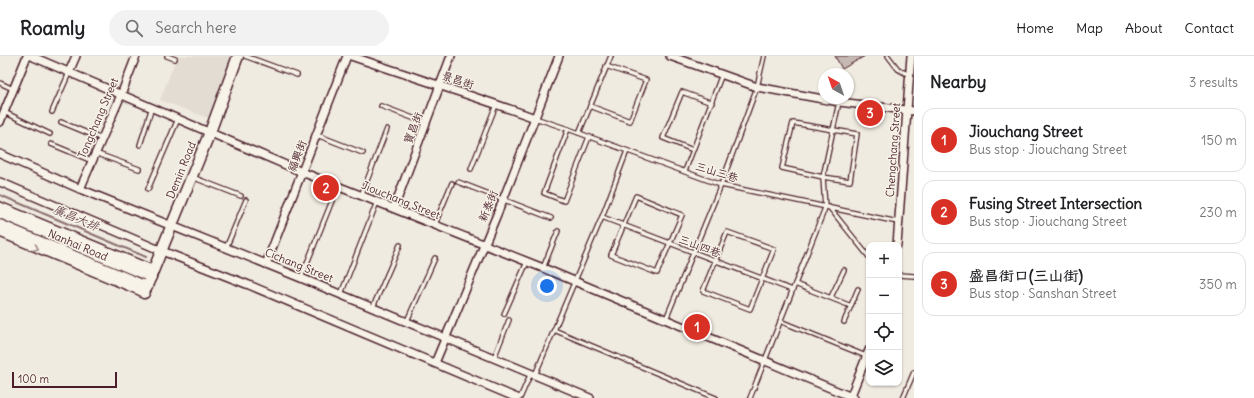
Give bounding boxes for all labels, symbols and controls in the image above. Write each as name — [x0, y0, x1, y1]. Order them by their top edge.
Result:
search box — [109, 10, 389, 46]
text: Roamly — [20, 16, 85, 40]
icon: search — [123, 17, 145, 39]
text: Search here — [155, 18, 237, 37]
text: Home — [1016, 19, 1054, 37]
text: Map — [1076, 19, 1103, 37]
text: About — [1125, 19, 1163, 37]
text: Contact — [1185, 19, 1234, 37]
street label: 景昌街 — [440, 68, 477, 92]
north arrow — [818, 68, 854, 104]
text: Nearby — [930, 71, 986, 93]
text: 3 results — [1189, 74, 1238, 91]
street label: Tongchang Street — [75, 75, 121, 161]
pin: 3 — [857, 98, 883, 128]
street label: Chengchang Street — [883, 102, 903, 198]
street label: 寶昌街 — [401, 109, 426, 146]
text: Jiouchang Street — [969, 122, 1083, 141]
text: 1 — [941, 132, 947, 149]
text: 150 m — [1201, 132, 1237, 149]
street label: 福興街 — [285, 137, 310, 174]
street label: Demin Road — [163, 139, 199, 201]
text: Bus stop · Jiouchang Street — [969, 141, 1127, 158]
street label: 三山三巷 — [694, 159, 740, 185]
pin: 2 — [313, 173, 339, 203]
street label: Jiouchang Street — [360, 178, 443, 222]
street label: 新泰街 — [475, 187, 501, 224]
text: Fusing Street Intersection — [969, 194, 1142, 213]
water label: 廣昌大排 — [51, 201, 102, 234]
text: 2 — [940, 204, 948, 221]
text: 230 m — [1199, 204, 1237, 221]
text: Bus stop · Jiouchang Street — [969, 213, 1127, 230]
street label: Nanhai Road — [46, 226, 111, 264]
street label: 三山四巷 — [677, 232, 723, 260]
map controls — [866, 242, 902, 386]
button: + — [866, 242, 902, 278]
one-way arrow — [32, 243, 40, 251]
street label: Cichang Street — [263, 245, 335, 285]
text: 盛昌街口(三山街) — [969, 266, 1083, 285]
your location — [537, 276, 557, 296]
text: 3 — [940, 276, 948, 293]
text: 350 m — [1199, 276, 1237, 293]
button: − — [866, 278, 902, 314]
text: Bus stop · Sanshan Street — [969, 285, 1117, 302]
pin: 1 — [684, 312, 710, 342]
button: locate — [866, 314, 902, 350]
button: layers — [866, 350, 902, 386]
scale bar — [12, 370, 117, 389]
text: 100 m — [18, 372, 49, 386]

